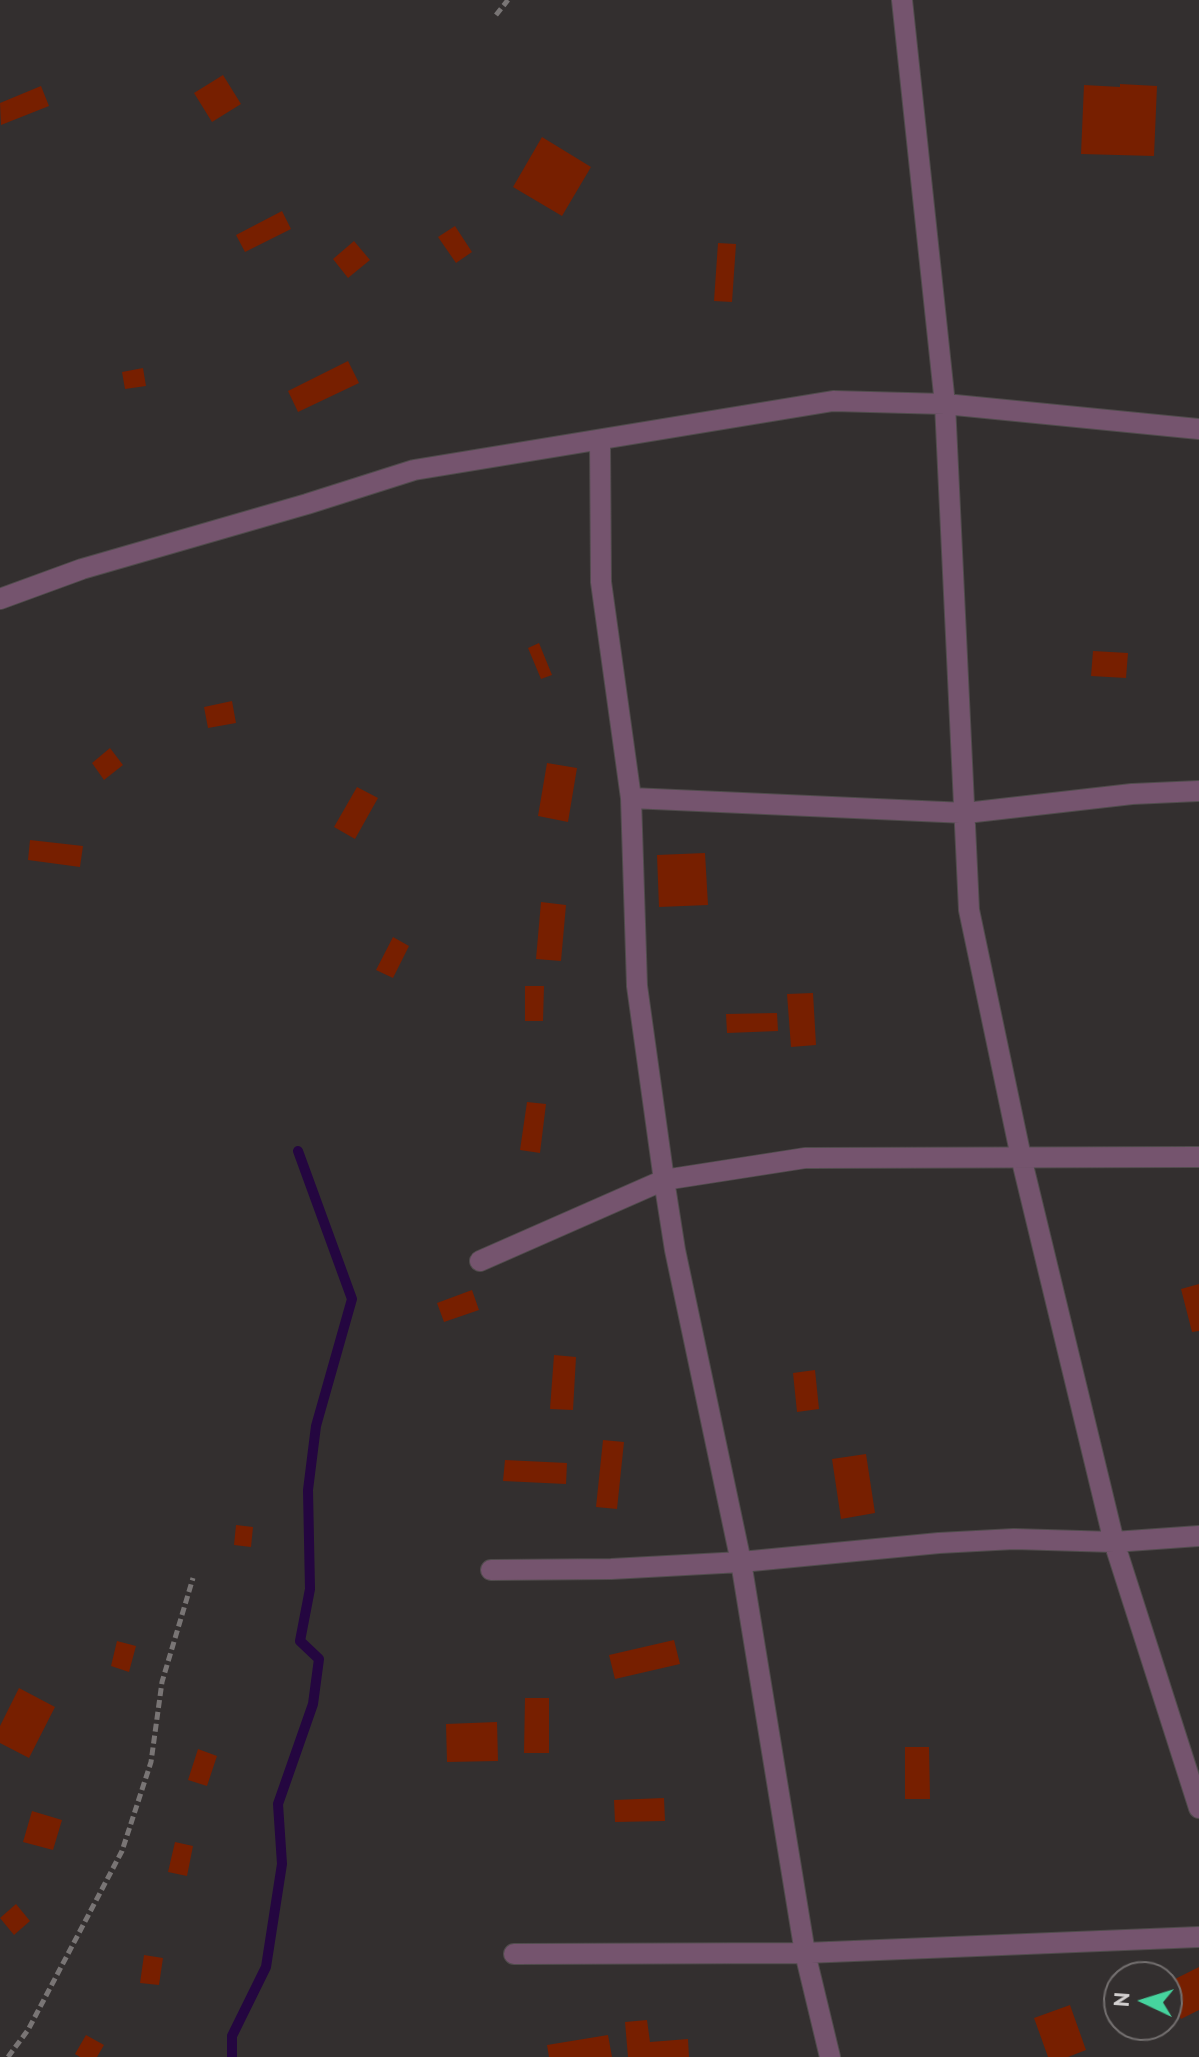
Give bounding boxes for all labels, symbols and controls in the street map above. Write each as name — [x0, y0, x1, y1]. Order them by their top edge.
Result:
north arrow — [1103, 1961, 1183, 2041]
text: N — [1107, 1991, 1136, 2008]

